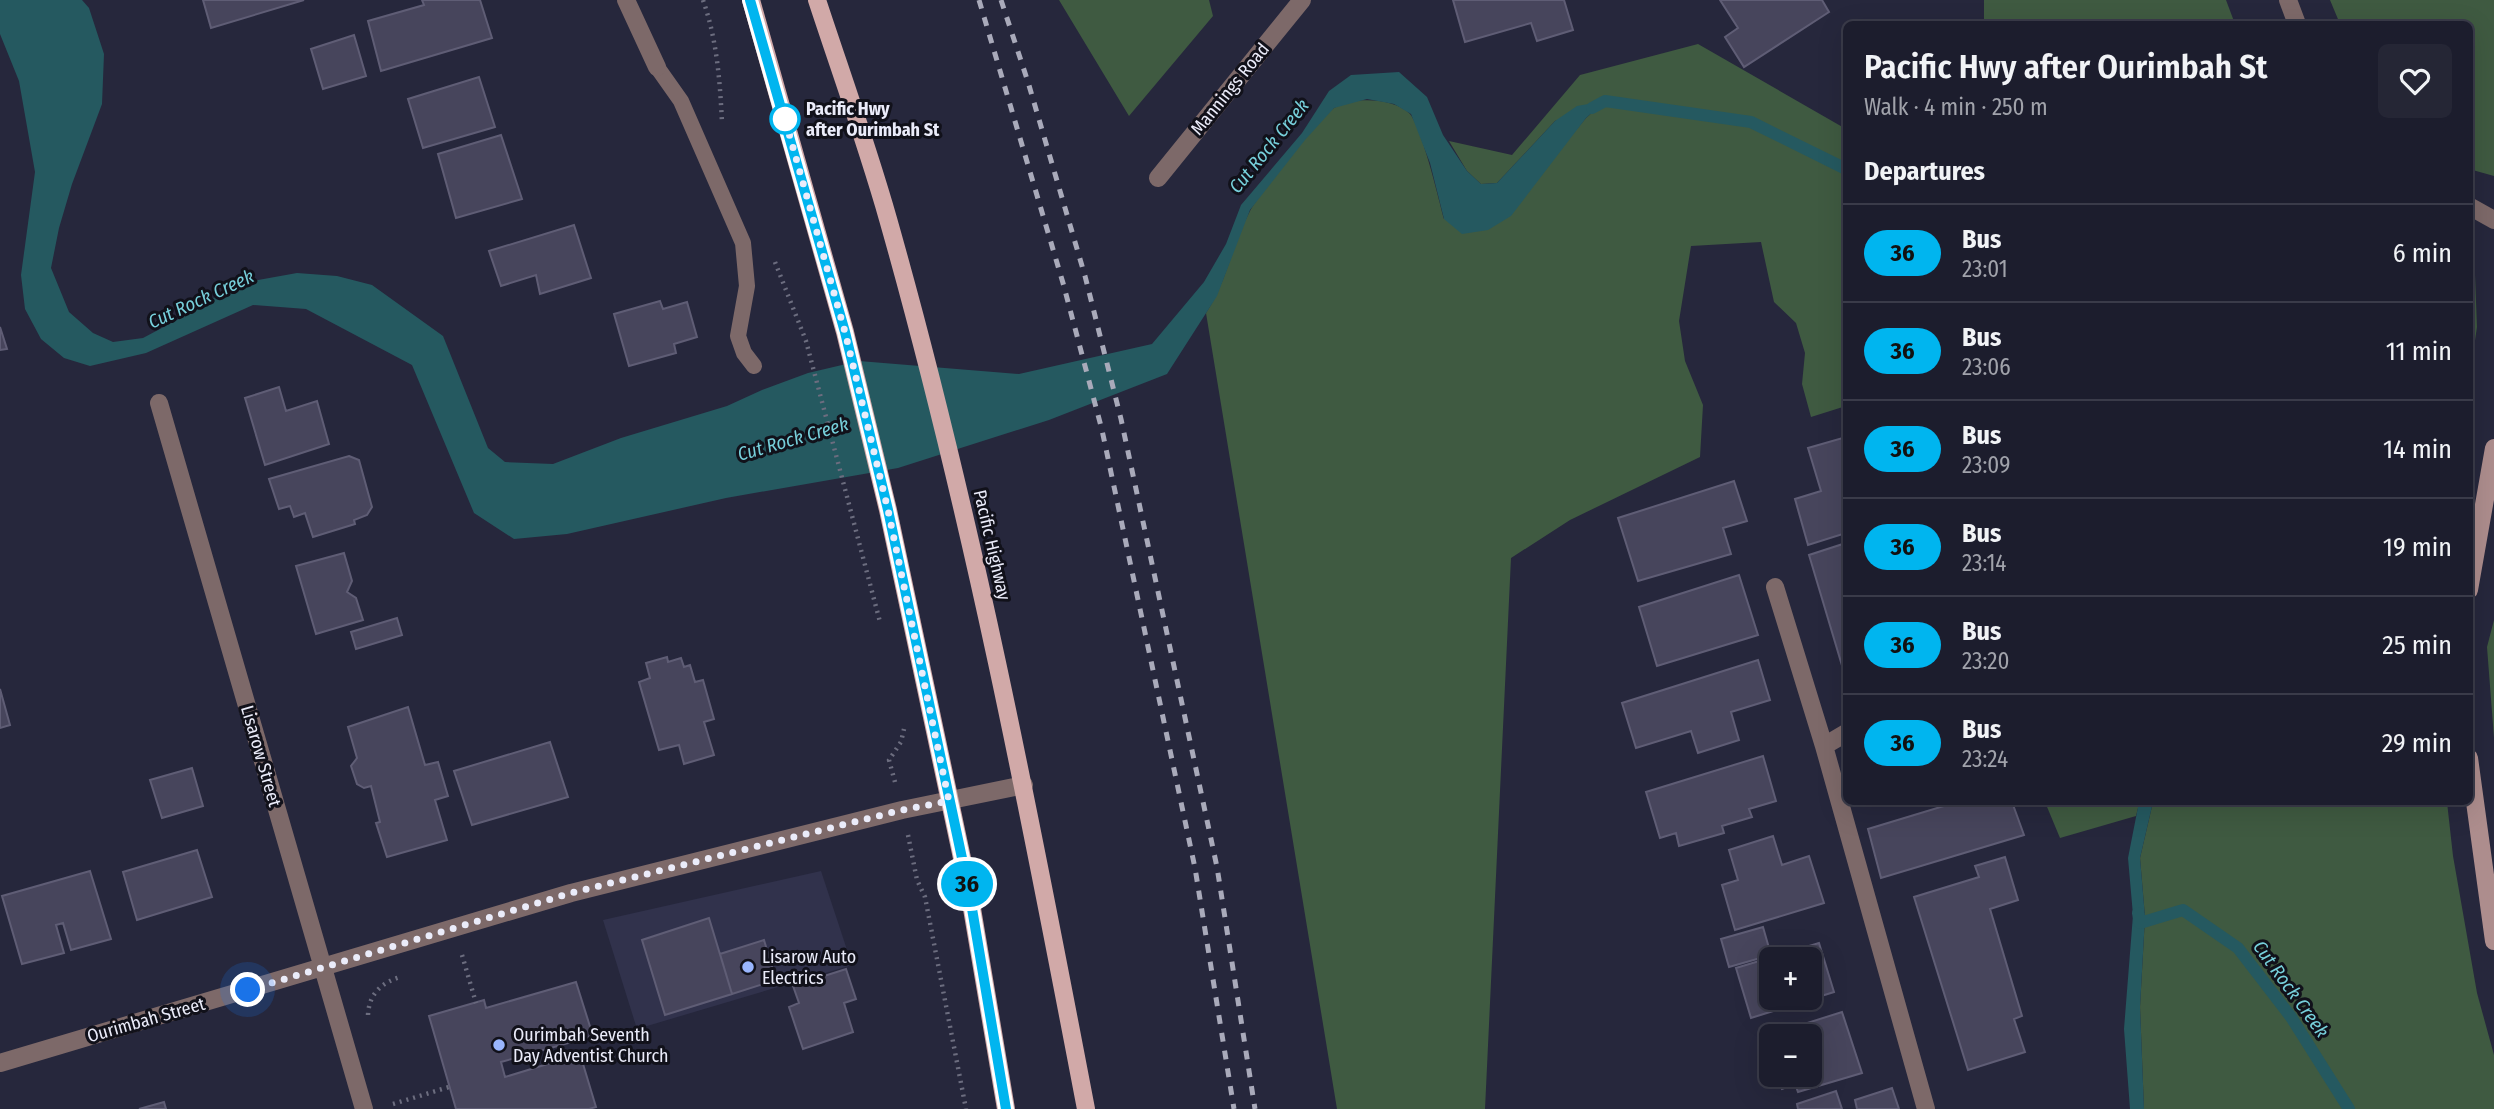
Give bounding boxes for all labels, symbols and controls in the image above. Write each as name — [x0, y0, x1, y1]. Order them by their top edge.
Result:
street label: Mannings Road — [1186, 38, 1274, 140]
button: heart — [2378, 44, 2452, 118]
text: Pacific Hwy after Ourimbah St — [1864, 47, 2268, 87]
text: Walk · 4 min · 250 m — [1864, 93, 2048, 121]
water label: Cut Rock Creek — [1224, 94, 1314, 198]
place label: Pacific Hwy after Ourimbah St — [806, 98, 940, 141]
marker: Pacific Hwy after Ourimbah St — [770, 104, 800, 134]
text: Departures — [1864, 156, 1985, 187]
text: Bus — [1962, 224, 2001, 255]
text: 6 min — [2393, 238, 2452, 269]
text: 36 — [1891, 239, 1914, 267]
text: 23:01 — [1962, 255, 2008, 283]
water label: Cut Rock Creek — [144, 264, 258, 334]
text: Bus — [1962, 322, 2001, 353]
text: 11 min — [2386, 336, 2452, 367]
text: 36 — [1891, 337, 1914, 365]
text: 23:06 — [1962, 353, 2011, 381]
water label: Cut Rock Creek — [735, 412, 851, 466]
text: Bus — [1962, 420, 2001, 451]
text: 14 min — [2383, 434, 2452, 465]
text: 36 — [1891, 435, 1914, 463]
text: 23:09 — [1962, 451, 2010, 479]
street label: Pacific Highway — [969, 488, 1015, 602]
text: Bus — [1962, 518, 2001, 549]
text: 19 min — [2383, 532, 2452, 563]
text: 36 — [1891, 533, 1914, 561]
text: 23:14 — [1962, 549, 2007, 577]
text: Bus — [1962, 616, 2001, 647]
text: 25 min — [2382, 630, 2452, 661]
text: 36 — [1891, 631, 1914, 659]
text: 23:20 — [1962, 647, 2009, 675]
street label: Lisarow Street — [236, 703, 286, 809]
text: Bus — [1962, 714, 2001, 745]
text: 29 min — [2382, 728, 2452, 759]
text: 36 — [1891, 729, 1914, 757]
text: 23:24 — [1962, 745, 2008, 773]
line badge: 36 — [936, 861, 998, 907]
text: 36 — [955, 870, 979, 898]
water label: Cut Rock Creek — [2248, 936, 2334, 1042]
place label: Lisarow Auto Electrics — [762, 946, 856, 989]
map controls — [1759, 947, 1822, 1087]
button: + — [1759, 947, 1822, 1010]
marker: Lisarow Auto Electrics — [740, 959, 756, 975]
your location — [230, 972, 265, 1007]
street label: Ourimbah Street — [85, 993, 208, 1047]
place label: Ourimbah Seventh Day Adventist Church — [513, 1024, 669, 1067]
button: − — [1759, 1024, 1822, 1087]
marker: Ourimbah Seventh Day Adventist Church — [491, 1037, 507, 1053]

